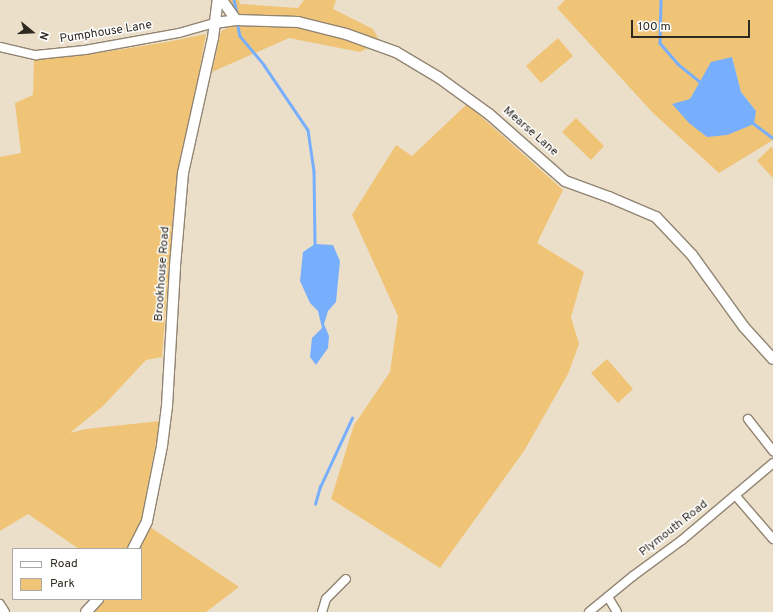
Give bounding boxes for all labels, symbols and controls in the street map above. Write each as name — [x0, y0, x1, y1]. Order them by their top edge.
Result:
north arrow — [12, 12, 52, 52]
scale bar — [633, 12, 752, 38]
street label: Pumphouse Lane — [59, 19, 153, 47]
text: 100 m — [638, 19, 671, 35]
text: N — [36, 30, 51, 42]
street label: Mearse Lane — [499, 104, 561, 160]
street label: Brookhouse Road — [152, 226, 174, 322]
street label: Plymouth Road — [637, 498, 711, 560]
legend — [12, 548, 142, 600]
text: Road — [50, 556, 78, 572]
text: Park — [50, 576, 75, 592]

